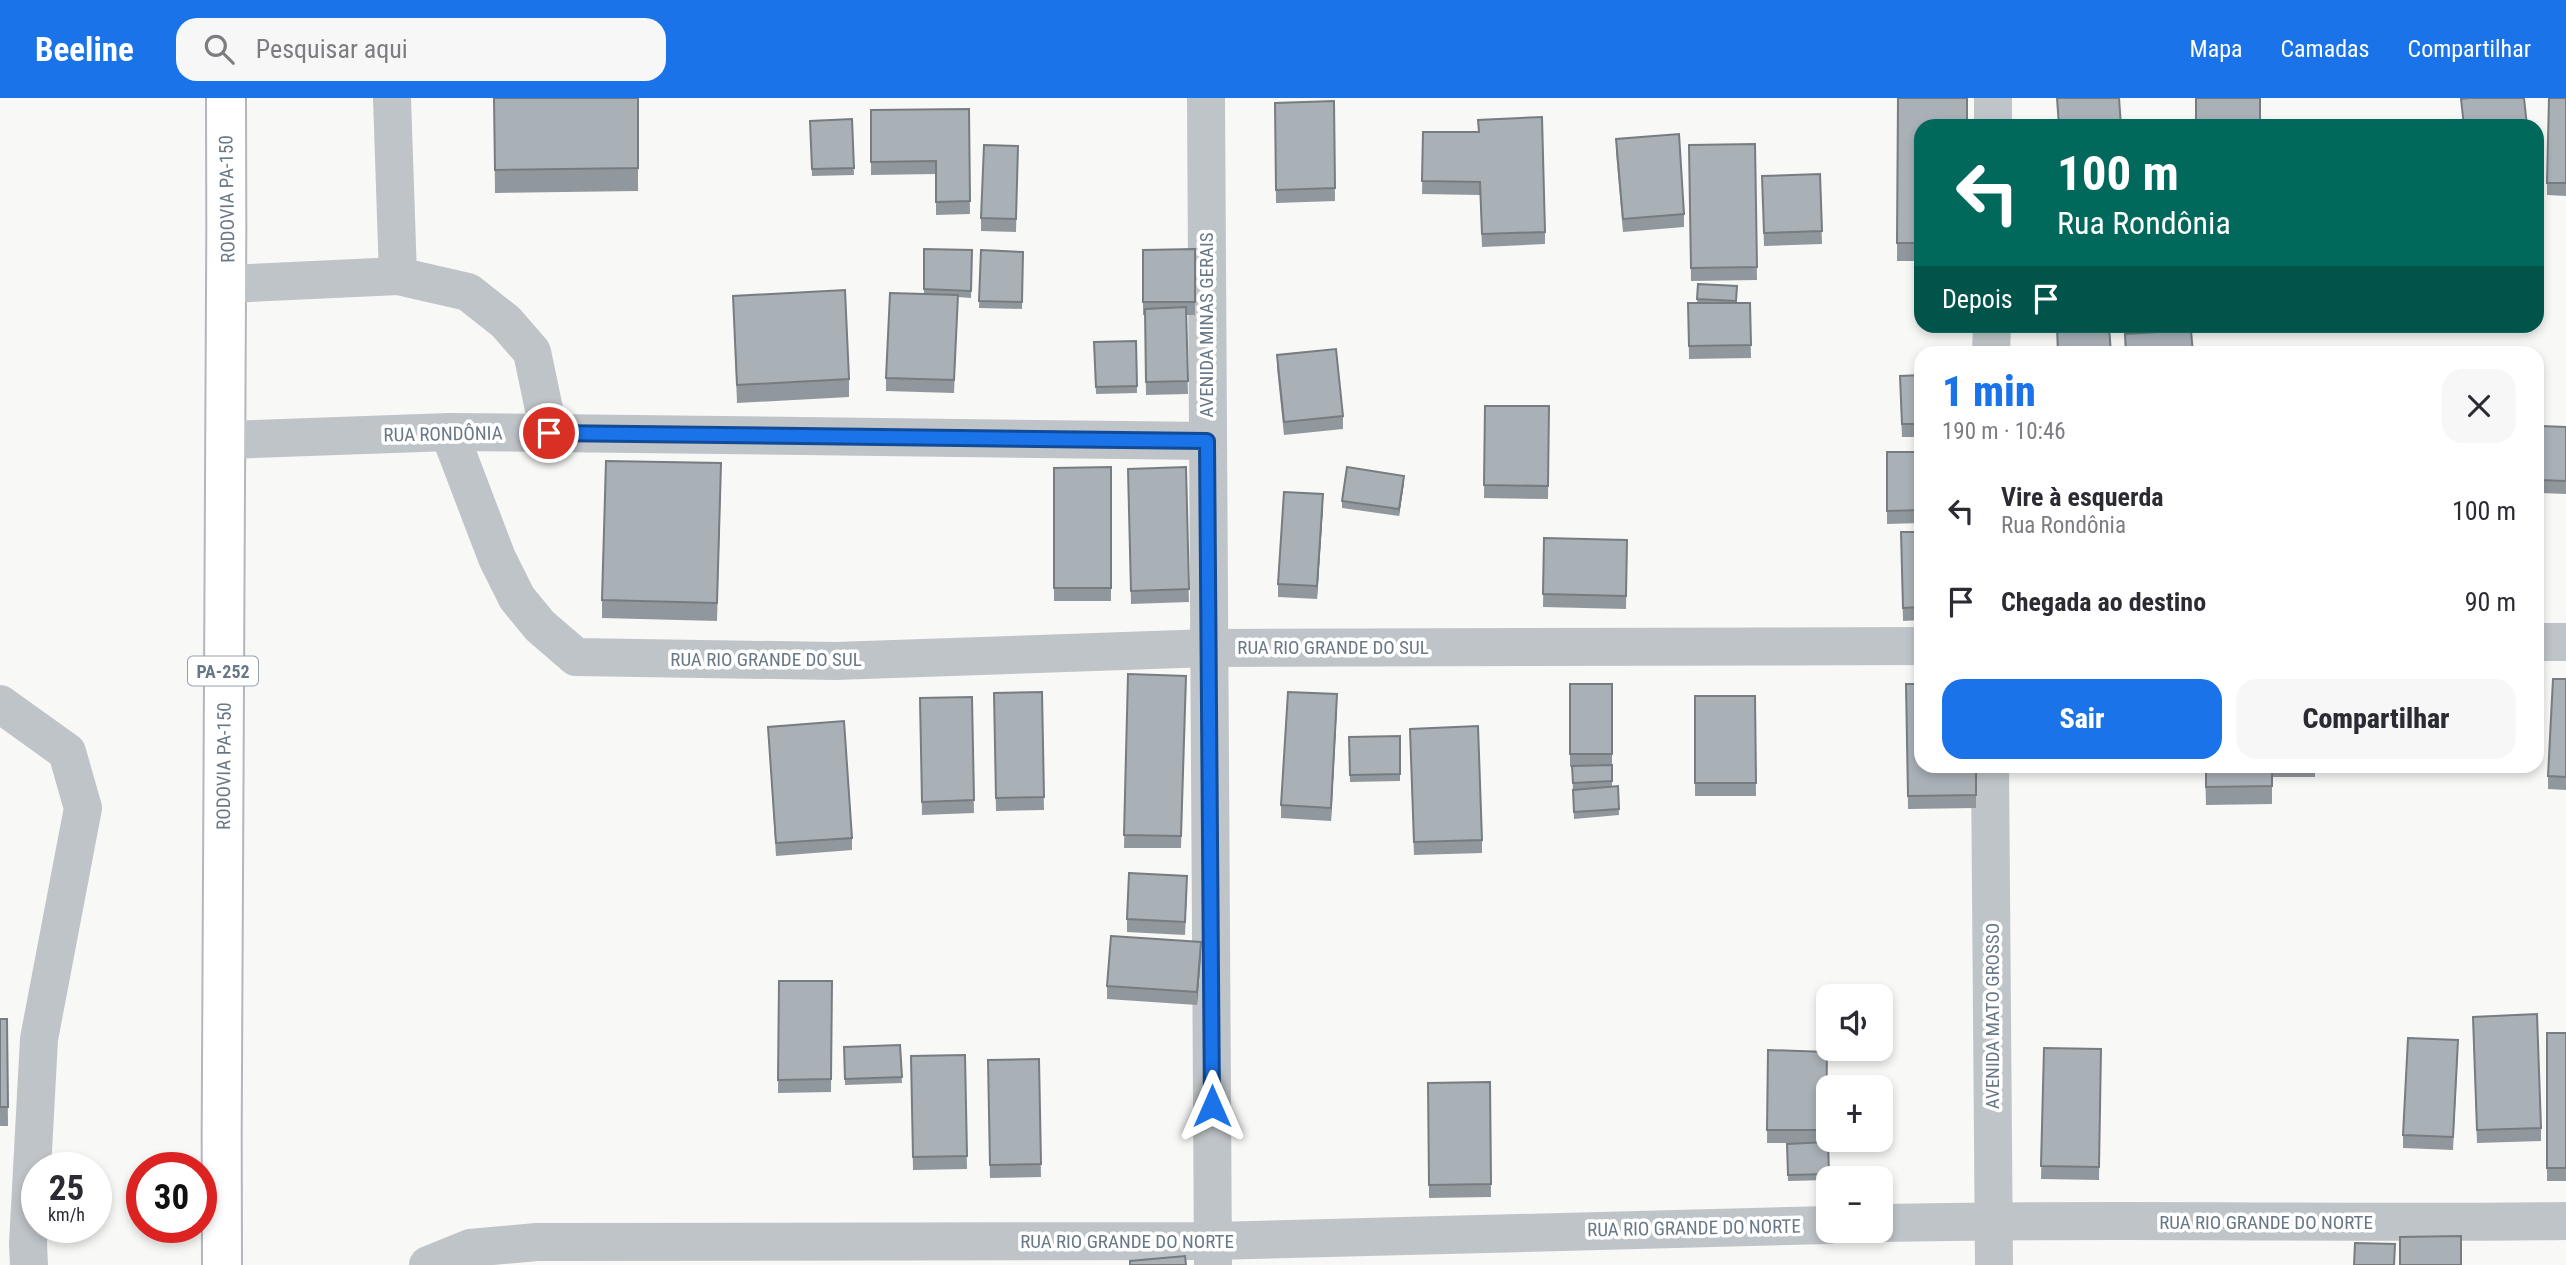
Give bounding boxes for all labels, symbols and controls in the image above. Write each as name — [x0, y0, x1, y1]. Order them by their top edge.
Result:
search box — [176, 18, 666, 81]
text: Beeline — [35, 30, 134, 69]
icon: search — [200, 30, 238, 68]
text: Pesquisar aqui — [256, 34, 408, 64]
text: Mapa — [2190, 35, 2243, 63]
text: Camadas — [2281, 35, 2370, 63]
text: Compartilhar — [2408, 35, 2531, 63]
street label: RODOVIA PA-150 — [214, 135, 240, 263]
text: 100 m — [2057, 145, 2179, 202]
icon: left — [1942, 147, 2033, 238]
text: Rua Rondônia — [2057, 204, 2231, 242]
street label: AVENIDA MINAS GERAIS — [1195, 232, 1218, 418]
icon: arrive — [2027, 280, 2065, 318]
text: Depois — [1942, 284, 2013, 314]
text: 1 min — [1942, 367, 2036, 416]
button: close — [2442, 369, 2516, 443]
pin — [519, 403, 579, 463]
icon: arrive — [530, 414, 568, 452]
text: 190 m · 10:46 — [1942, 418, 2066, 445]
street label: RUA RONDÔNIA — [383, 421, 503, 447]
text: Vire à esquerda — [2001, 482, 2164, 512]
icon: left — [1942, 492, 1980, 530]
text: 100 m — [2452, 496, 2516, 526]
text: Rua Rondônia — [2001, 512, 2126, 539]
icon: arrive — [1942, 583, 1980, 621]
text: Chegada ao destino — [2001, 587, 2206, 617]
text: 90 m — [2465, 587, 2516, 617]
street label: RUA RIO GRANDE DO SUL — [1237, 636, 1429, 659]
street label: RUA RIO GRANDE DO SUL — [670, 648, 862, 671]
road number: PA-252 — [188, 656, 258, 686]
button: Sair — [1942, 679, 2222, 759]
button: Compartilhar — [2236, 679, 2516, 759]
street label: RODOVIA PA-150 — [211, 702, 235, 830]
street label: AVENIDA MATO GROSSO — [1981, 923, 2004, 1109]
map controls — [1816, 984, 1893, 1243]
button: sound — [1816, 984, 1893, 1061]
position arrow — [1175, 1069, 1249, 1143]
button: + — [1816, 1075, 1893, 1152]
speed limit sign: 30 — [126, 1152, 217, 1243]
button: − — [1816, 1166, 1893, 1243]
text: 25 — [49, 1168, 84, 1209]
text: km/h — [48, 1204, 85, 1225]
street label: RUA RIO GRANDE DO NORTE — [2159, 1211, 2373, 1234]
street label: RUA RIO GRANDE DO NORTE — [1587, 1215, 1801, 1241]
street label: RUA RIO GRANDE DO NORTE — [1020, 1230, 1234, 1253]

